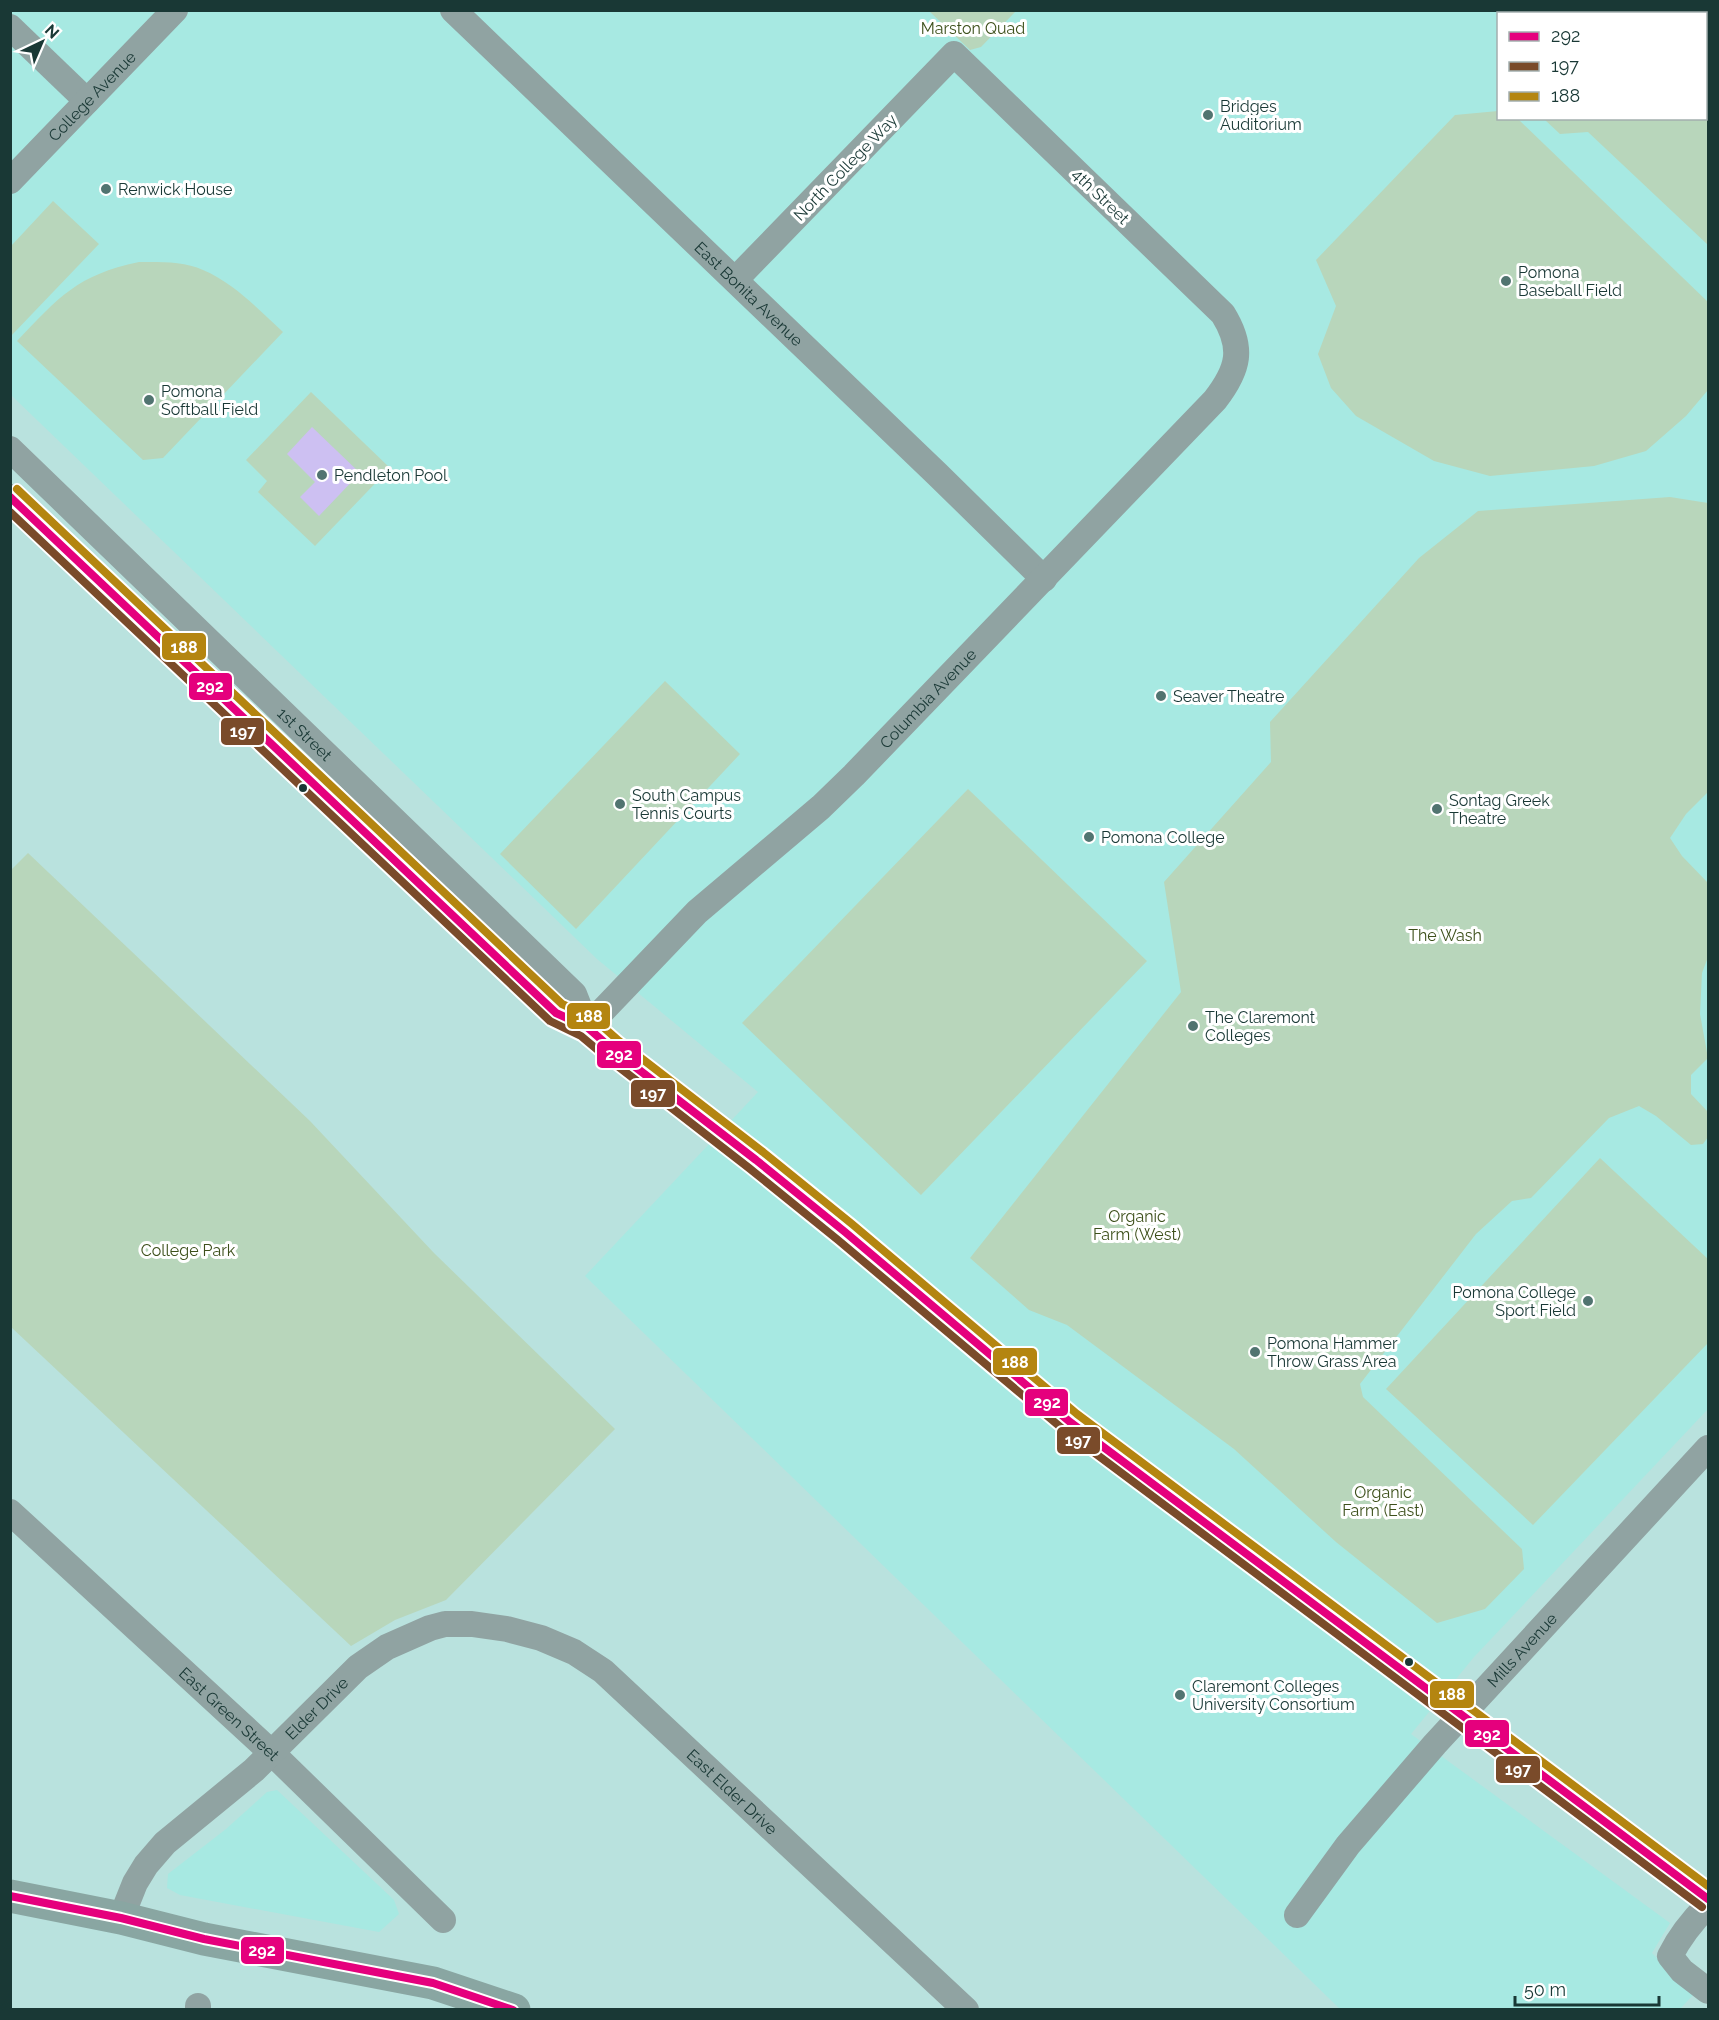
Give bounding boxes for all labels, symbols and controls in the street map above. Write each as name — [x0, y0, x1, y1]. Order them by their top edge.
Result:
north arrow — [12, 12, 72, 72]
legend — [1497, 12, 1707, 120]
park label: Marston Quad — [921, 19, 1025, 38]
text: N — [41, 20, 63, 43]
text: 292 — [1551, 25, 1580, 46]
street label: College Avenue — [45, 47, 140, 145]
text: 197 — [1551, 55, 1579, 76]
text: 188 — [1551, 85, 1580, 106]
place label: Bridges Auditorium — [1220, 97, 1302, 134]
marker: Bridges Auditorium — [1201, 108, 1215, 122]
street label: North College Way — [790, 110, 901, 225]
street label: 4th Street — [1068, 165, 1134, 229]
place label: Renwick House — [118, 180, 232, 199]
marker: Renwick House — [99, 182, 113, 196]
street label: East Bonita Avenue — [691, 238, 807, 350]
place label: Pomona Baseball Field — [1518, 263, 1622, 300]
marker: Pomona Baseball Field — [1499, 274, 1513, 288]
place label: Pomona Softball Field — [161, 382, 258, 419]
marker: Pomona Softball Field — [142, 393, 156, 407]
place label: Pendleton Pool — [334, 466, 448, 485]
marker: Pendleton Pool — [315, 468, 329, 482]
line badge: 188 — [161, 632, 207, 661]
text: 188 — [170, 638, 198, 657]
street label: Columbia Avenue — [876, 645, 980, 752]
line badge: 292 — [188, 672, 233, 701]
text: 292 — [196, 677, 224, 696]
place label: Seaver Theatre — [1173, 687, 1284, 706]
marker: Seaver Theatre — [1154, 689, 1168, 703]
street label: 1st Street — [273, 704, 336, 765]
line badge: 197 — [220, 717, 265, 746]
text: 197 — [230, 722, 256, 741]
unlabelled marker — [297, 782, 309, 794]
place label: South Campus Tennis Courts — [632, 786, 741, 823]
place label: Sontag Greek Theatre — [1449, 791, 1550, 828]
marker: South Campus Tennis Courts — [613, 797, 627, 811]
marker: Sontag Greek Theatre — [1430, 802, 1444, 816]
place label: Pomona College — [1101, 828, 1225, 847]
marker: Pomona College — [1082, 830, 1096, 844]
park label: The Wash — [1408, 926, 1482, 945]
line badge: 188 — [566, 1002, 611, 1030]
text: 188 — [575, 1007, 603, 1026]
place label: The Claremont Colleges — [1205, 1008, 1316, 1045]
marker: The Claremont Colleges — [1186, 1019, 1200, 1033]
line badge: 292 — [596, 1040, 642, 1069]
text: 292 — [605, 1045, 633, 1064]
line badge: 197 — [630, 1079, 676, 1108]
text: 197 — [640, 1084, 666, 1103]
park label: Organic Farm (West) — [1093, 1207, 1181, 1244]
park label: College Park — [141, 1241, 236, 1260]
place label: Pomona College Sport Field — [1452, 1283, 1576, 1320]
marker: Pomona College Sport Field — [1581, 1294, 1595, 1308]
place label: Pomona Hammer Throw Grass Area — [1267, 1334, 1398, 1371]
marker: Pomona Hammer Throw Grass Area — [1248, 1345, 1262, 1359]
line badge: 188 — [992, 1347, 1038, 1376]
text: 188 — [1001, 1353, 1029, 1372]
line badge: 292 — [1024, 1388, 1069, 1417]
text: 292 — [1033, 1393, 1061, 1412]
line badge: 197 — [1056, 1426, 1101, 1455]
text: 197 — [1065, 1431, 1091, 1450]
park label: Organic Farm (East) — [1342, 1483, 1424, 1520]
street label: Mills Avenue — [1483, 1609, 1561, 1691]
unlabelled marker — [1403, 1656, 1415, 1668]
street label: East Green Street — [175, 1663, 283, 1765]
street label: Elder Drive — [281, 1673, 352, 1744]
place label: Claremont Colleges University Consortium — [1192, 1677, 1355, 1714]
line badge: 188 — [1429, 1680, 1475, 1709]
text: 188 — [1438, 1685, 1466, 1704]
marker: Claremont Colleges University Consortium — [1173, 1688, 1187, 1702]
line badge: 292 — [1464, 1719, 1510, 1748]
text: 292 — [1473, 1725, 1501, 1744]
street label: East Elder Drive — [683, 1745, 781, 1839]
line badge: 197 — [1495, 1755, 1541, 1784]
text: 197 — [1505, 1760, 1531, 1779]
line badge: 292 — [240, 1936, 285, 1965]
text: 292 — [248, 1941, 276, 1960]
scale bar — [1515, 1969, 1659, 2007]
text: 50 m — [1524, 1979, 1566, 2000]

